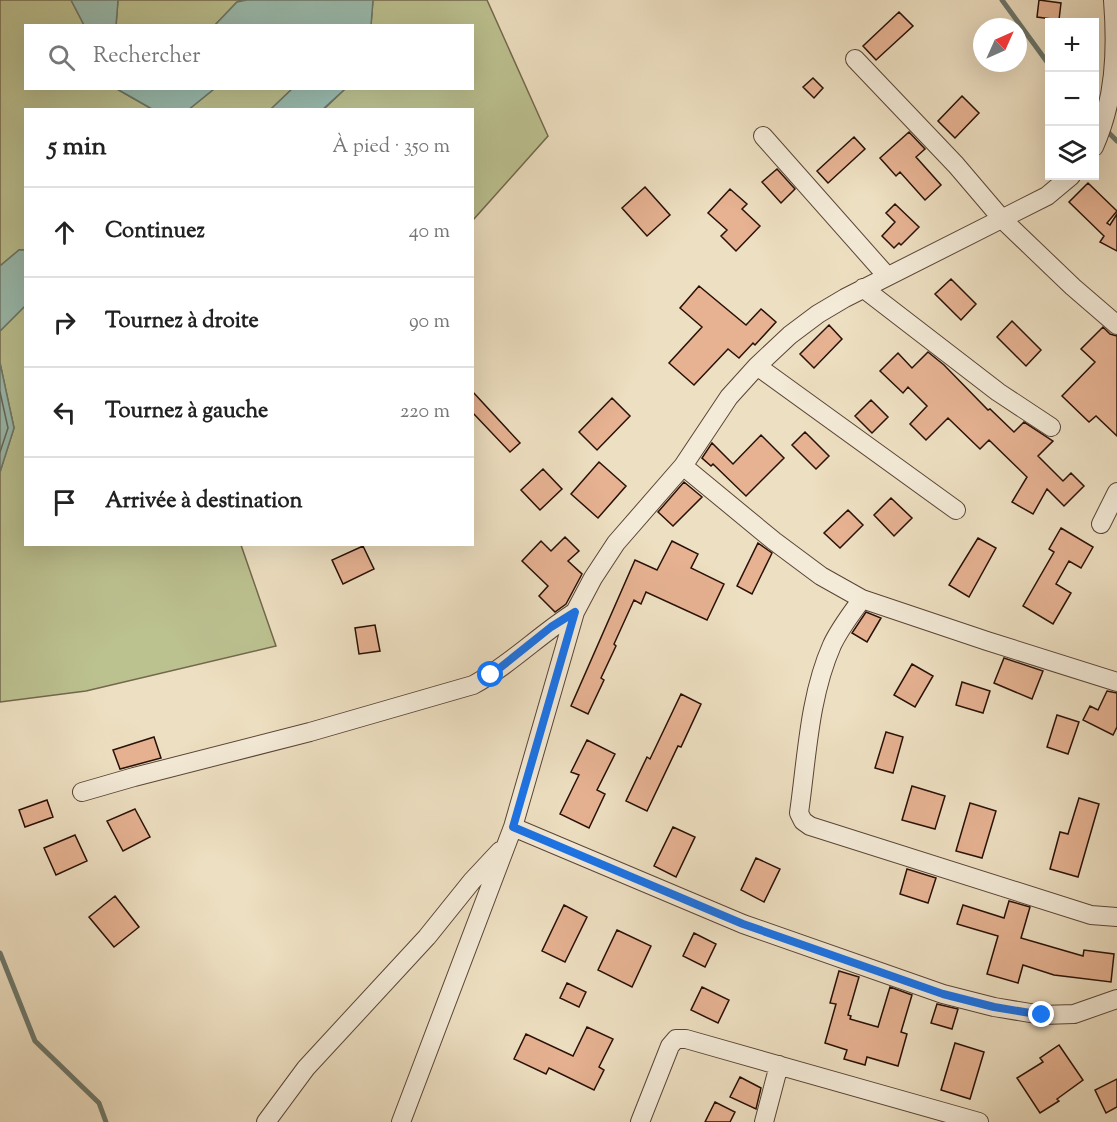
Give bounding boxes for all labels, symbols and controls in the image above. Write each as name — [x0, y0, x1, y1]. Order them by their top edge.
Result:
north arrow — [973, 18, 1027, 72]
map controls — [1045, 18, 1099, 180]
button: + — [1045, 18, 1099, 72]
search box — [24, 24, 474, 90]
icon: search — [45, 41, 78, 74]
text: Rechercher — [93, 41, 200, 73]
button: − — [1045, 72, 1099, 126]
button: layers — [1045, 126, 1099, 180]
text: 5 min — [48, 129, 107, 166]
text: À pied · 350 m — [332, 133, 450, 162]
icon: ahead — [48, 216, 81, 249]
text: Continuez — [105, 216, 205, 248]
text: 40 m — [409, 218, 450, 247]
icon: right — [48, 306, 81, 339]
text: Tournez à droite — [105, 306, 259, 338]
text: 90 m — [409, 308, 450, 337]
icon: left — [48, 396, 81, 429]
text: Tournez à gauche — [105, 396, 268, 428]
text: 220 m — [400, 398, 450, 427]
icon: arrive — [48, 486, 81, 519]
text: Arrivée à destination — [105, 486, 302, 518]
route start — [477, 661, 503, 687]
route end — [1028, 1001, 1054, 1027]

